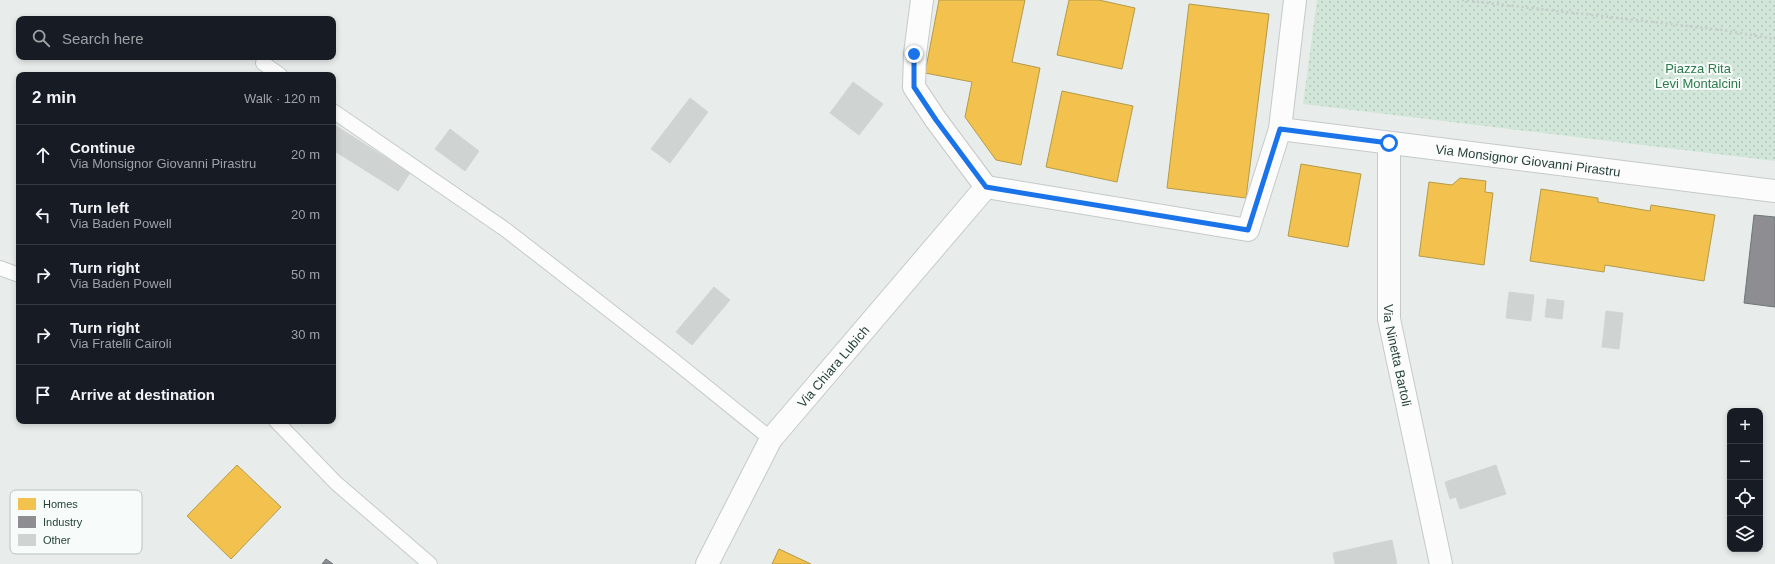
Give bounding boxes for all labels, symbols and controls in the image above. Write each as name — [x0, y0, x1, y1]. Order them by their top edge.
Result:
search box — [16, 16, 336, 60]
icon: search — [30, 27, 52, 49]
text: Search here — [62, 30, 144, 47]
route end — [905, 45, 923, 63]
park label: Piazza Rita Levi Montalcini — [1655, 61, 1741, 91]
text: 2 min — [32, 88, 76, 107]
text: Walk · 120 m — [244, 91, 320, 106]
route start — [1380, 134, 1398, 152]
text: Continue — [70, 139, 135, 156]
street label: Via Monsignor Giovanni Pirastru — [1435, 141, 1621, 179]
icon: ahead — [32, 144, 54, 166]
text: 20 m — [291, 147, 320, 162]
text: Via Monsignor Giovanni Pirastru — [70, 156, 256, 171]
text: Turn left — [70, 199, 129, 216]
icon: left — [32, 204, 54, 226]
text: 20 m — [291, 207, 320, 222]
text: Via Baden Powell — [70, 216, 172, 231]
text: Turn right — [70, 259, 140, 276]
icon: right — [32, 264, 54, 286]
text: 50 m — [291, 267, 320, 282]
text: Via Baden Powell — [70, 276, 172, 291]
street label: Via Ninetta Bartoli — [1382, 304, 1415, 408]
text: Turn right — [70, 319, 140, 336]
street label: Via Chiara Lubich — [794, 322, 872, 410]
icon: right — [32, 324, 54, 346]
text: 30 m — [291, 327, 320, 342]
text: Via Fratelli Cairoli — [70, 336, 172, 351]
icon: arrive — [32, 384, 54, 406]
text: Arrive at destination — [70, 386, 215, 403]
map controls — [1727, 408, 1763, 552]
button: + — [1727, 408, 1763, 444]
button: − — [1727, 444, 1763, 480]
button: locate — [1727, 480, 1763, 516]
legend — [10, 490, 142, 554]
text: Homes — [43, 498, 78, 510]
text: Industry — [43, 516, 83, 528]
button: layers — [1727, 516, 1763, 552]
text: Other — [43, 534, 71, 546]

